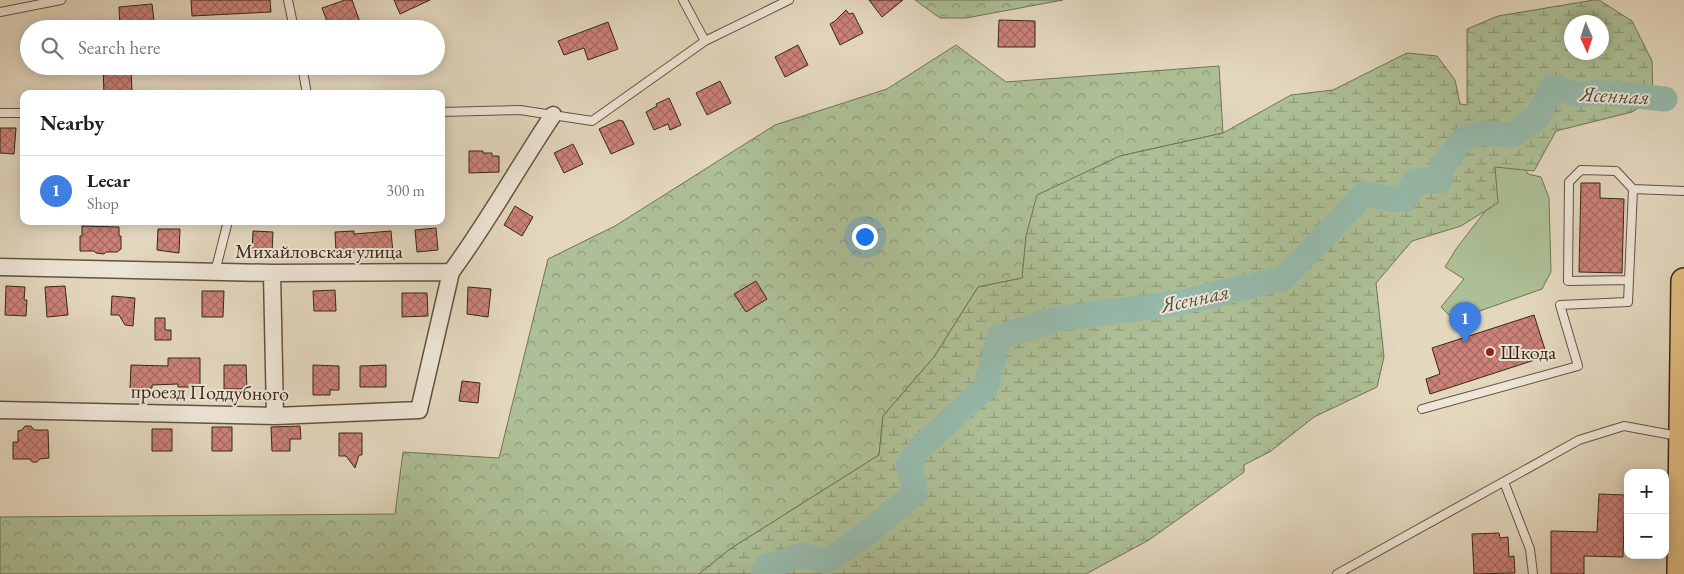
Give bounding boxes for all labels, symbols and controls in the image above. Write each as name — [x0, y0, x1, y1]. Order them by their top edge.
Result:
north arrow — [1564, 15, 1609, 60]
search box — [20, 20, 445, 75]
icon: search — [38, 34, 66, 62]
text: Search here — [78, 35, 160, 60]
water label: Ясенная — [1578, 80, 1650, 110]
text: Nearby — [40, 109, 104, 136]
text: Lecar — [87, 168, 130, 193]
text: 1 — [52, 180, 60, 201]
text: 300 m — [386, 180, 425, 201]
text: Shop — [87, 193, 119, 214]
your location — [852, 224, 878, 250]
street label: Михайловская улица — [235, 238, 403, 264]
water label: Ясенная — [1156, 278, 1232, 319]
pin: 1 — [1449, 302, 1481, 343]
place label: Шкода — [1500, 339, 1556, 365]
marker: Шкода — [1484, 346, 1496, 358]
street label: проезд Поддубного — [131, 378, 289, 406]
map controls — [1624, 469, 1669, 559]
button: + — [1624, 469, 1669, 514]
button: − — [1624, 514, 1669, 559]

